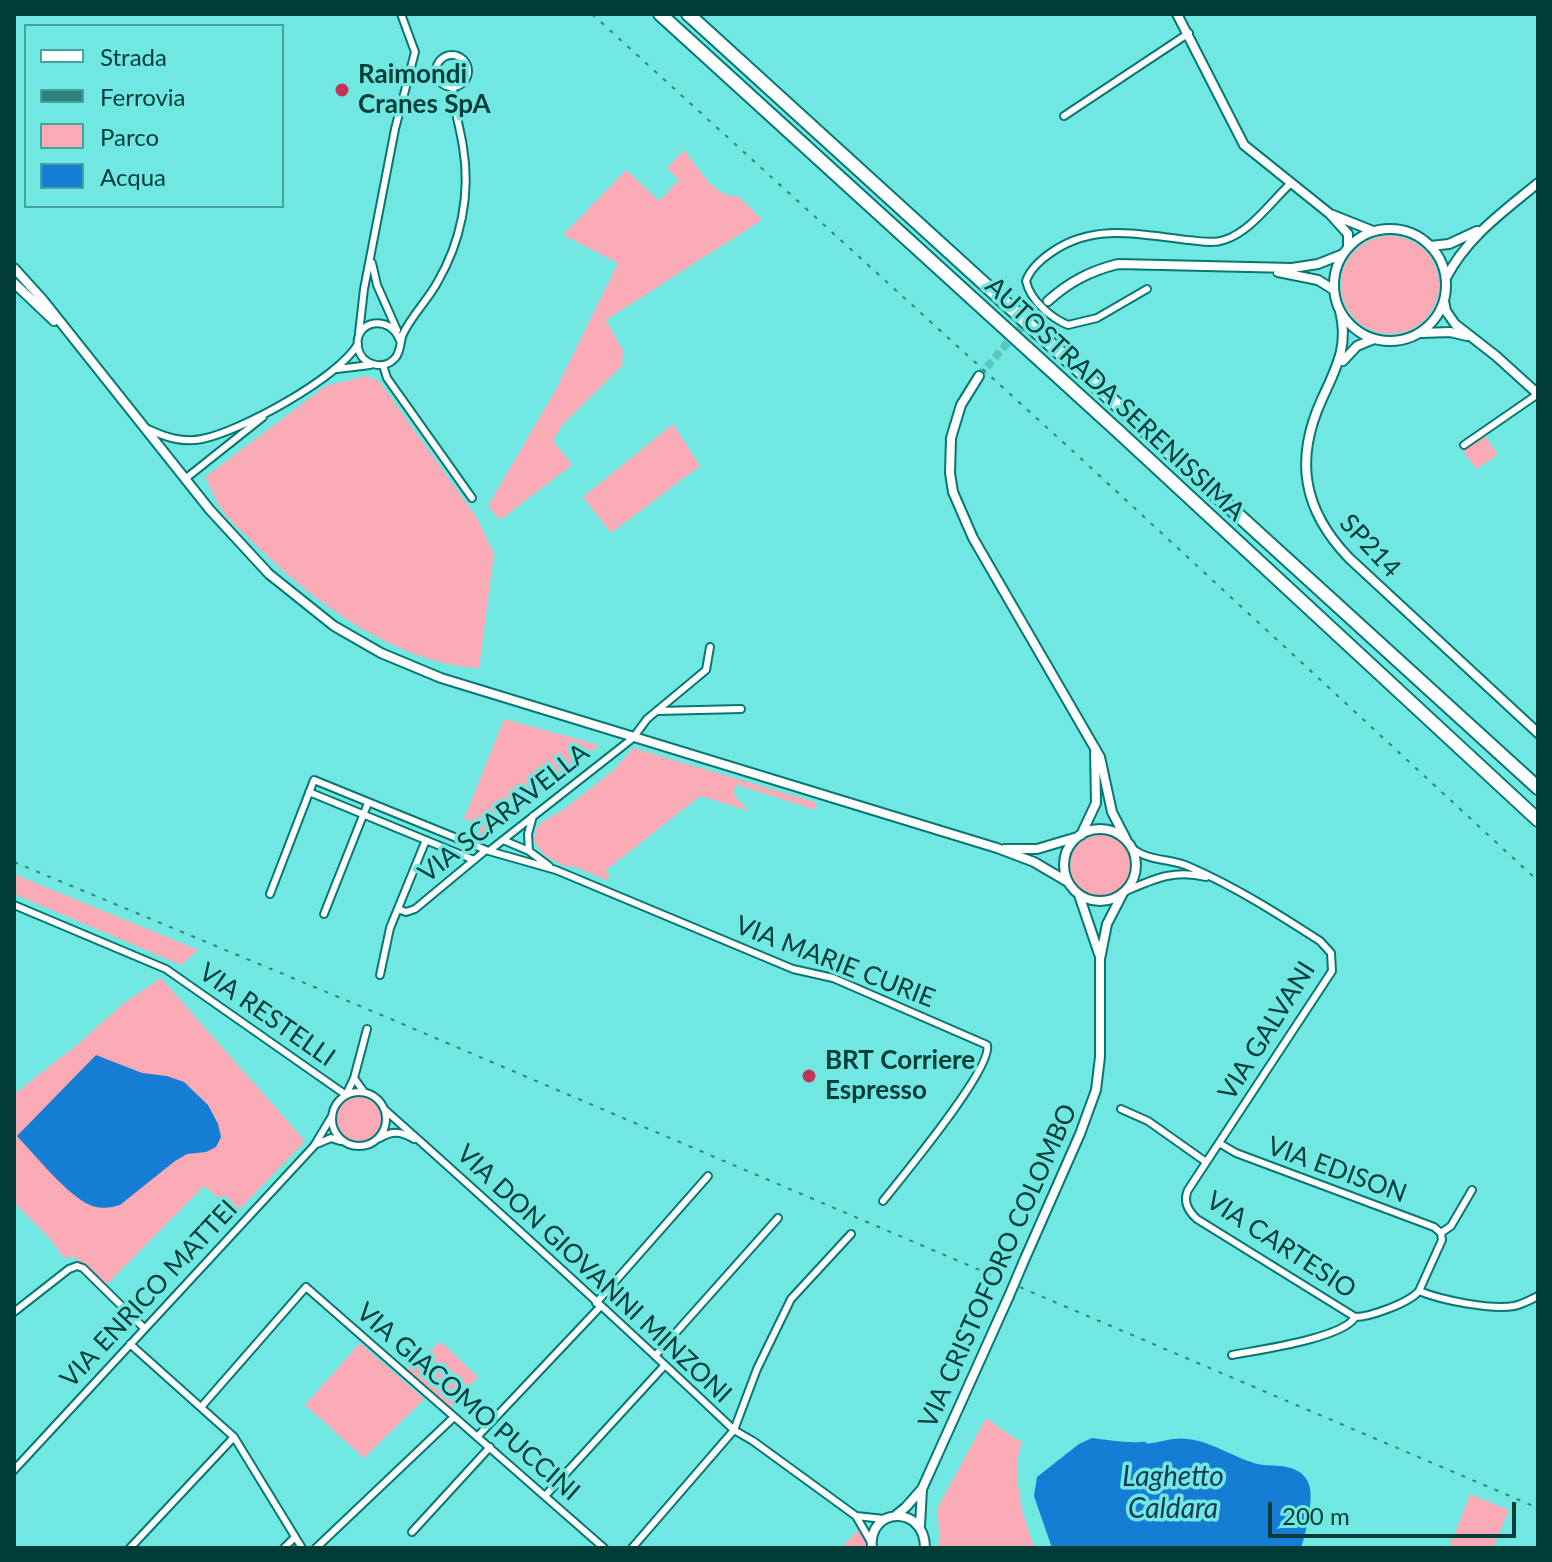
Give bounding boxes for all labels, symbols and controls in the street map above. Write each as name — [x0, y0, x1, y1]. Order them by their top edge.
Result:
legend — [24, 24, 284, 208]
text: Strada — [100, 42, 167, 71]
place label: Raimondi Cranes SpA — [358, 59, 491, 120]
marker: Raimondi Cranes SpA — [333, 81, 351, 99]
text: Ferrovia — [100, 82, 186, 111]
text: Parco — [100, 122, 159, 151]
text: Acqua — [100, 162, 166, 191]
street label: AUTOSTRADA SERENISSIMA — [979, 271, 1251, 527]
street label: SP214 — [1333, 508, 1407, 584]
street label: VIA SCARAVELLA — [413, 737, 595, 889]
street label: VIA MARIE CURIE — [731, 910, 939, 1014]
street label: VIA GALVANI — [1212, 956, 1322, 1106]
street label: VIA RESTELLI — [193, 957, 341, 1073]
place label: BRT Corriere Espresso — [825, 1045, 975, 1106]
marker: BRT Corriere Espresso — [800, 1067, 818, 1085]
street label: VIA CRISTOFORO COLOMBO — [912, 1099, 1084, 1433]
street label: VIA EDISON — [1263, 1130, 1411, 1210]
street label: VIA DON GIOVANNI MINZONI — [450, 1138, 738, 1410]
street label: VIA CARTESIO — [1200, 1185, 1362, 1305]
street label: VIA ENRICO MATTEI — [54, 1194, 244, 1394]
street label: VIA GIACOMO PUCCINI — [350, 1297, 586, 1507]
water label: Laghetto Caldara — [1122, 1460, 1224, 1526]
scale bar — [1272, 1486, 1520, 1536]
text: 200 m — [1282, 1501, 1350, 1530]

